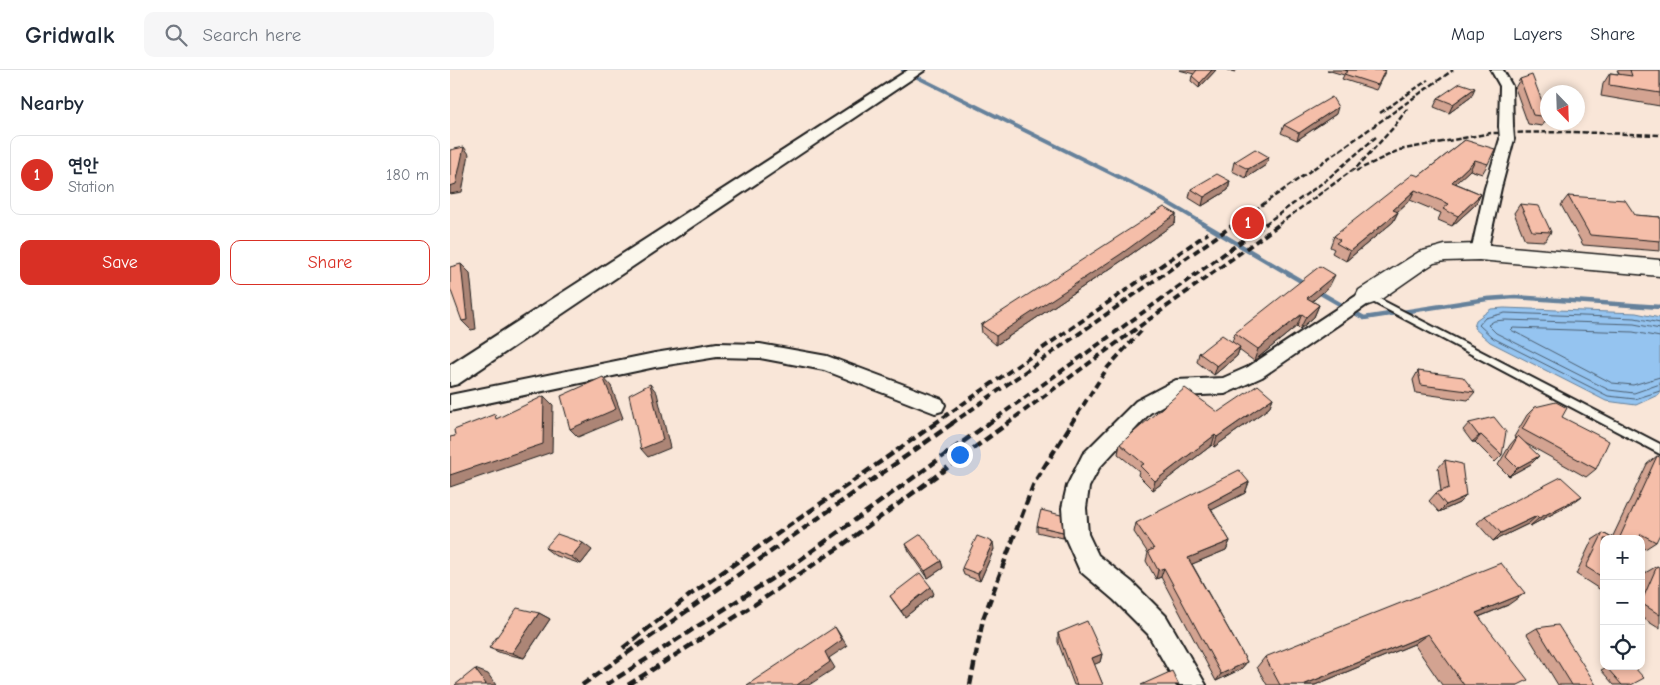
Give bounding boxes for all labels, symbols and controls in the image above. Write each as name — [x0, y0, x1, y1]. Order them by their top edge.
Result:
search box — [144, 12, 494, 57]
text: Gridwalk — [25, 21, 114, 49]
icon: search — [162, 21, 190, 49]
text: Search here — [202, 24, 301, 46]
text: Map — [1451, 24, 1485, 45]
text: Layers — [1513, 24, 1562, 45]
text: Share — [1590, 24, 1635, 45]
north arrow — [1540, 85, 1585, 130]
text: Nearby — [20, 91, 84, 115]
text: 연안 — [68, 154, 99, 176]
text: 1 — [34, 166, 40, 184]
text: 180 m — [386, 166, 429, 184]
text: Station — [68, 178, 115, 196]
pin: 1 — [1232, 204, 1264, 242]
button: Save — [20, 240, 220, 285]
button: Share — [230, 240, 430, 285]
your location — [947, 442, 973, 468]
map controls — [1600, 535, 1645, 670]
button: + — [1600, 535, 1645, 580]
button: − — [1600, 580, 1645, 625]
button: locate — [1600, 625, 1645, 670]

